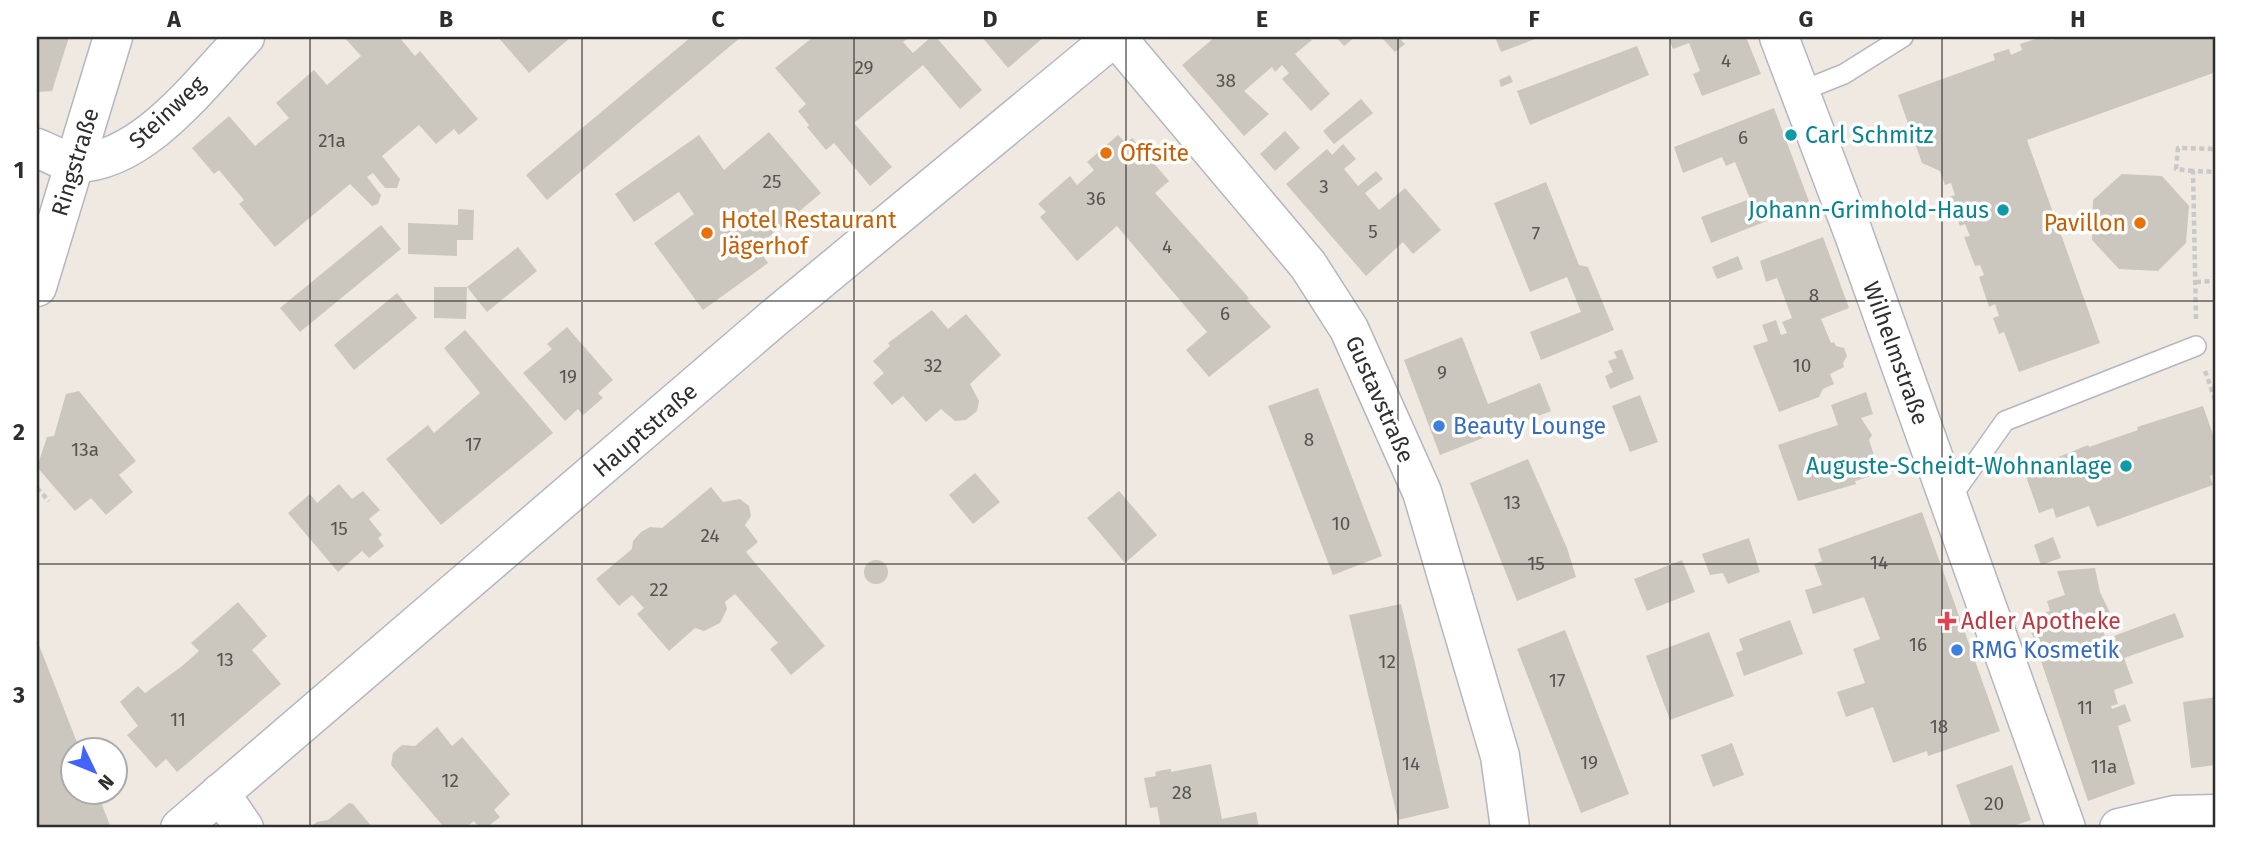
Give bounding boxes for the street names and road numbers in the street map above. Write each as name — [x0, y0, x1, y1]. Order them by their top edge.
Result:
street label: Steinweg — [123, 70, 211, 154]
street label: Ringstraße — [45, 105, 105, 219]
street label: Wilhelmstraße — [1857, 277, 1935, 429]
street label: Gustavstraße — [1340, 331, 1420, 467]
street label: Hauptstraße — [587, 377, 703, 483]

